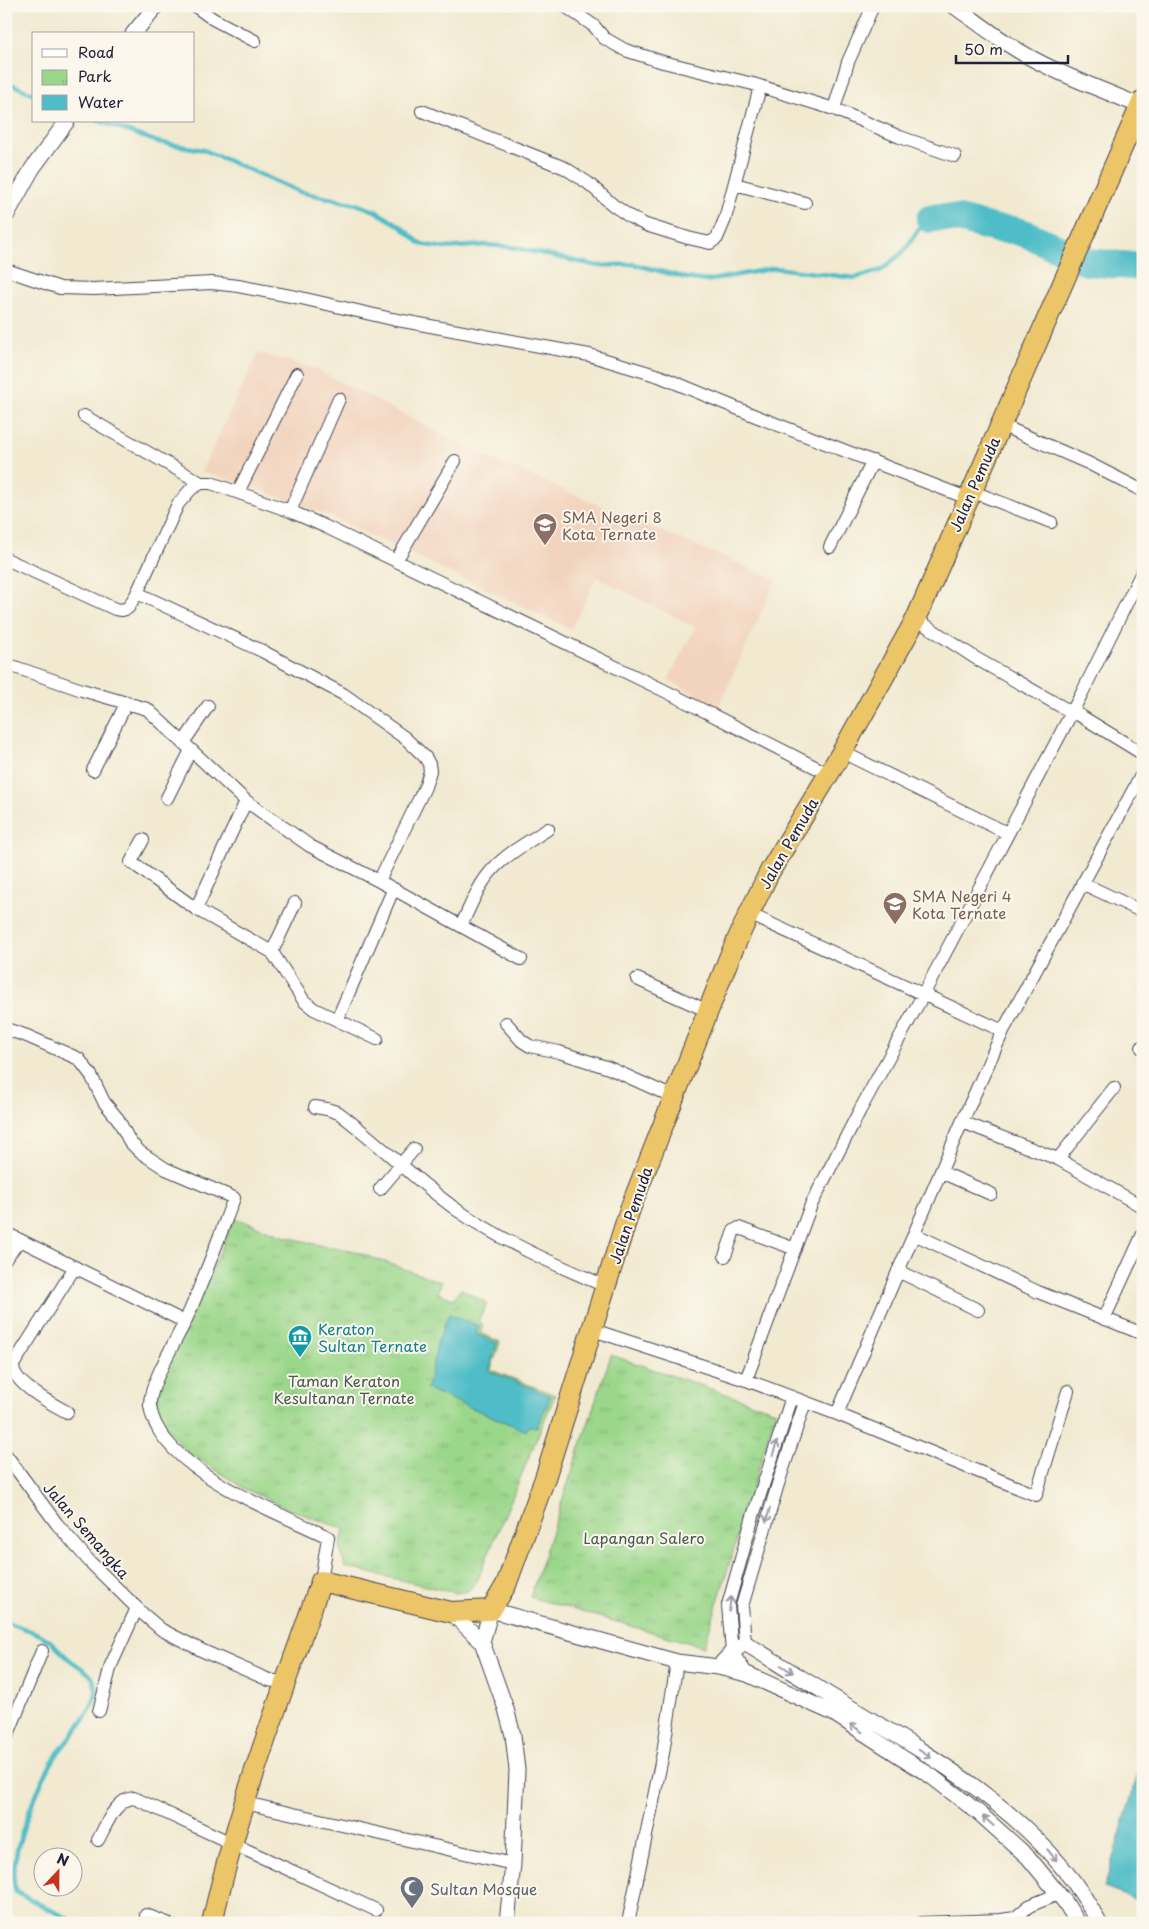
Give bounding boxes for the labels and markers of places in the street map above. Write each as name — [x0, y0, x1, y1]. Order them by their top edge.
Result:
place label: SMA Negeri 8 Kota Ternate — [562, 505, 662, 545]
school or university icon: SMA Negeri 8 Kota Ternate — [532, 512, 558, 546]
place label: SMA Negeri 4 Kota Ternate — [912, 884, 1012, 924]
school or university icon: SMA Negeri 4 Kota Ternate — [882, 891, 908, 925]
place label: Keraton Sultan Ternate — [318, 1317, 427, 1357]
museum icon: Keraton Sultan Ternate — [287, 1324, 313, 1358]
mosque icon: Sultan Mosque — [399, 1875, 425, 1909]
place label: Sultan Mosque — [430, 1877, 537, 1900]

